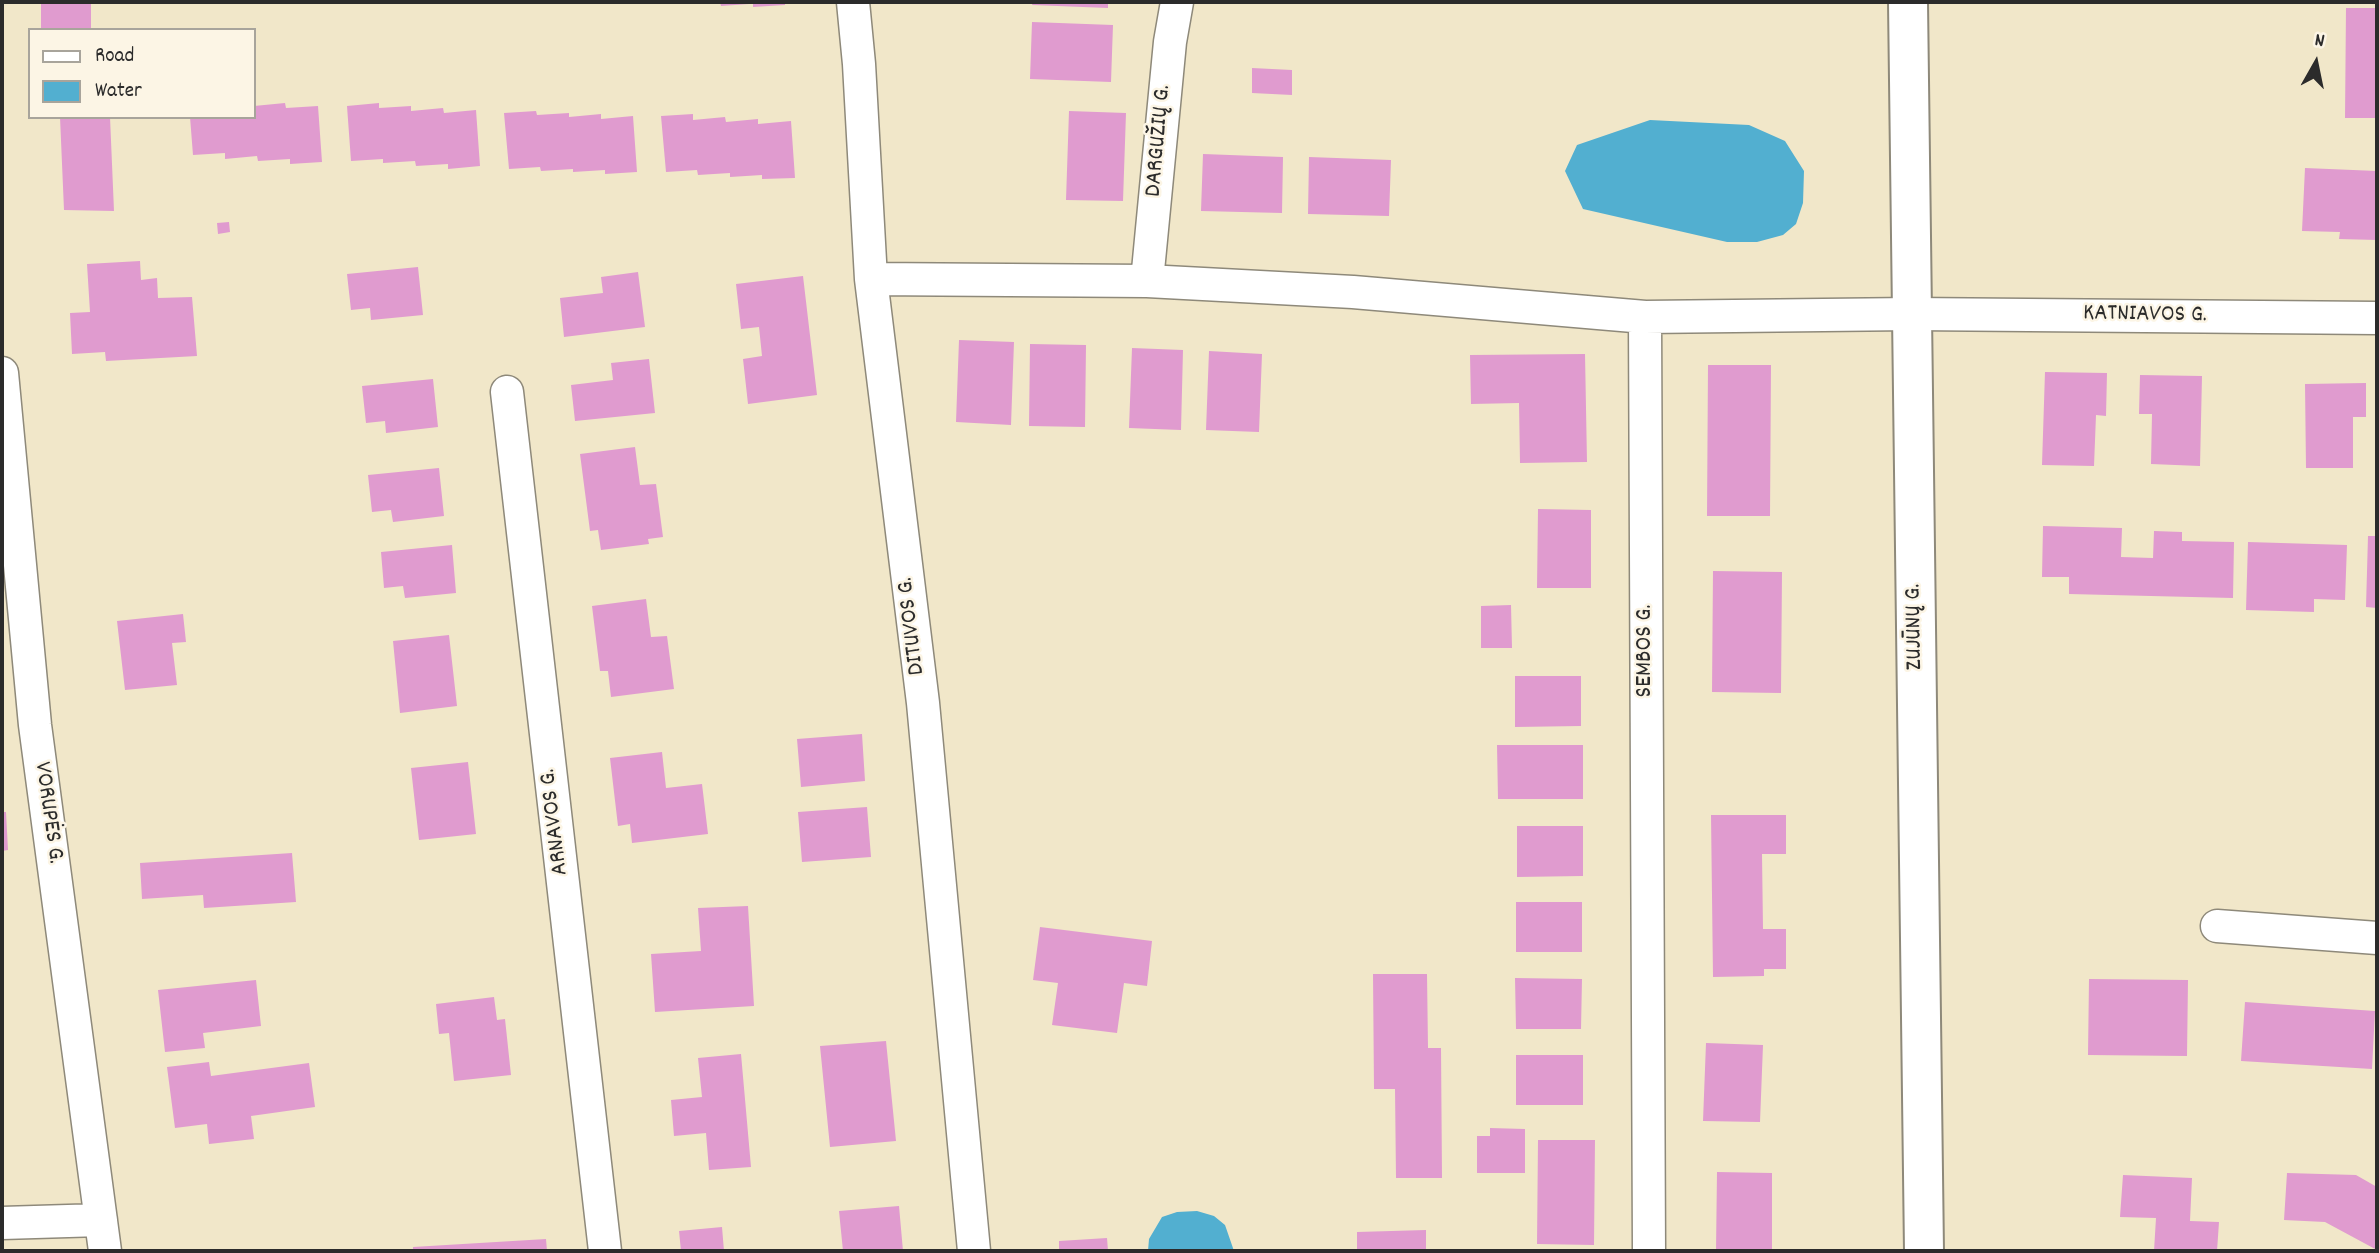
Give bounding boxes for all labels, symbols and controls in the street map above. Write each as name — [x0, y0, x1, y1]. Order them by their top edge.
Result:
legend — [28, 28, 256, 119]
north arrow — [2281, 28, 2351, 98]
text: N — [2313, 28, 2326, 56]
text: Road — [95, 42, 134, 72]
text: Water — [95, 77, 142, 107]
street label: DARGUŽIŲ G. — [1141, 84, 1179, 198]
street label: KATNIAVOS G. — [2083, 301, 2207, 331]
street label: DITUVOS G. — [893, 575, 933, 677]
street label: ZUJŪNŲ G. — [1901, 583, 1931, 671]
street label: SEMBOS G. — [1633, 605, 1661, 697]
street label: VORUPĖS G. — [26, 760, 68, 866]
street label: ARNAVOS G. — [535, 767, 577, 877]

